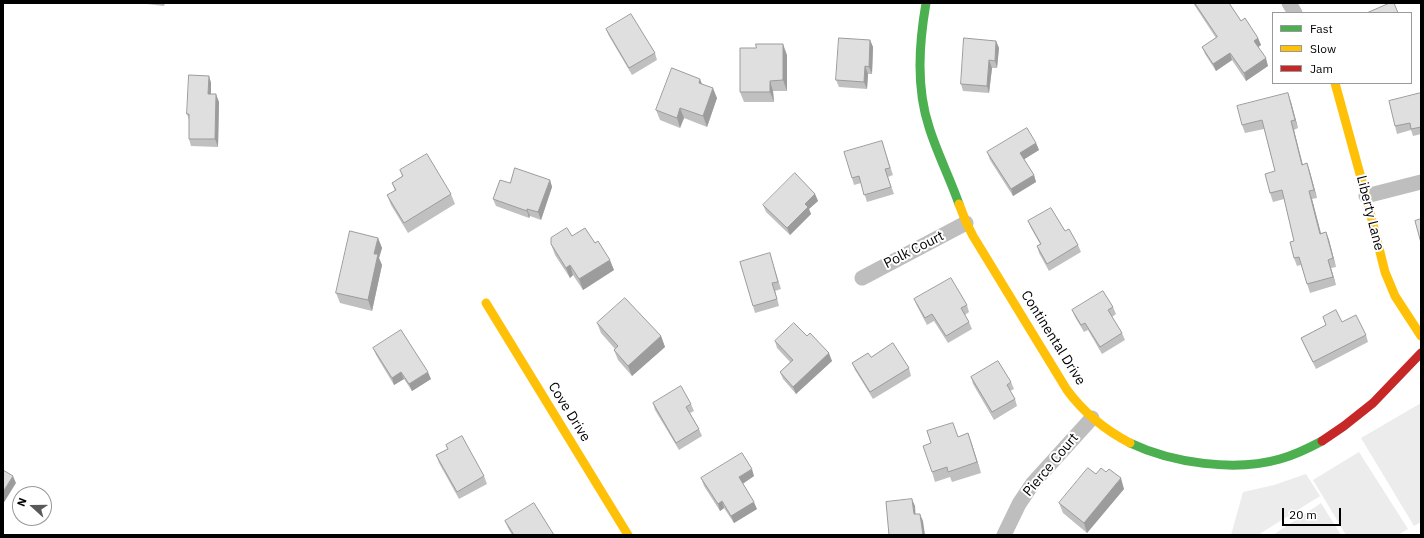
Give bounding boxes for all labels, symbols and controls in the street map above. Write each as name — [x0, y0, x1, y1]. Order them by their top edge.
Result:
legend — [1272, 12, 1412, 84]
text: Fast — [1310, 21, 1333, 36]
text: Slow — [1310, 41, 1336, 56]
text: Jam — [1310, 61, 1333, 76]
street label: Liberty Lane — [1353, 174, 1387, 252]
street label: Polk Court — [881, 228, 947, 272]
street label: Continental Drive — [1017, 288, 1089, 388]
street label: Cove Drive — [544, 379, 594, 445]
street label: Pierce Court — [1020, 430, 1082, 500]
north arrow — [12, 486, 52, 526]
text: N — [14, 496, 30, 508]
scale bar — [1284, 500, 1343, 526]
text: 20 m — [1289, 507, 1317, 522]

